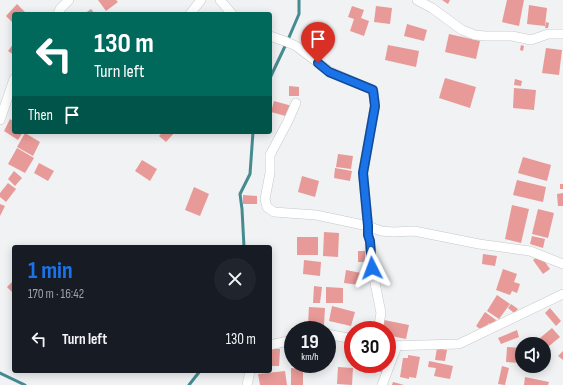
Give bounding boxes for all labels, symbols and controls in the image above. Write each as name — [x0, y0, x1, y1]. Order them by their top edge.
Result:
pin — [301, 22, 335, 63]
text: 130 m — [94, 27, 154, 60]
icon: left — [28, 28, 80, 80]
icon: arrive — [307, 28, 329, 50]
text: Turn left — [94, 61, 145, 82]
icon: arrive — [61, 104, 83, 126]
text: Then — [28, 106, 53, 125]
position arrow — [351, 247, 393, 289]
text: 1 min — [28, 256, 73, 285]
button: close — [214, 258, 256, 300]
text: 170 m · 16:42 — [28, 286, 84, 302]
speed limit sign: 30 — [344, 321, 396, 373]
icon: left — [28, 328, 50, 350]
text: Turn left — [62, 330, 107, 349]
text: 130 m — [226, 330, 256, 349]
text: 19 — [301, 330, 319, 354]
map controls — [515, 337, 551, 373]
button: sound — [515, 337, 551, 373]
text: km/h — [301, 351, 319, 363]

